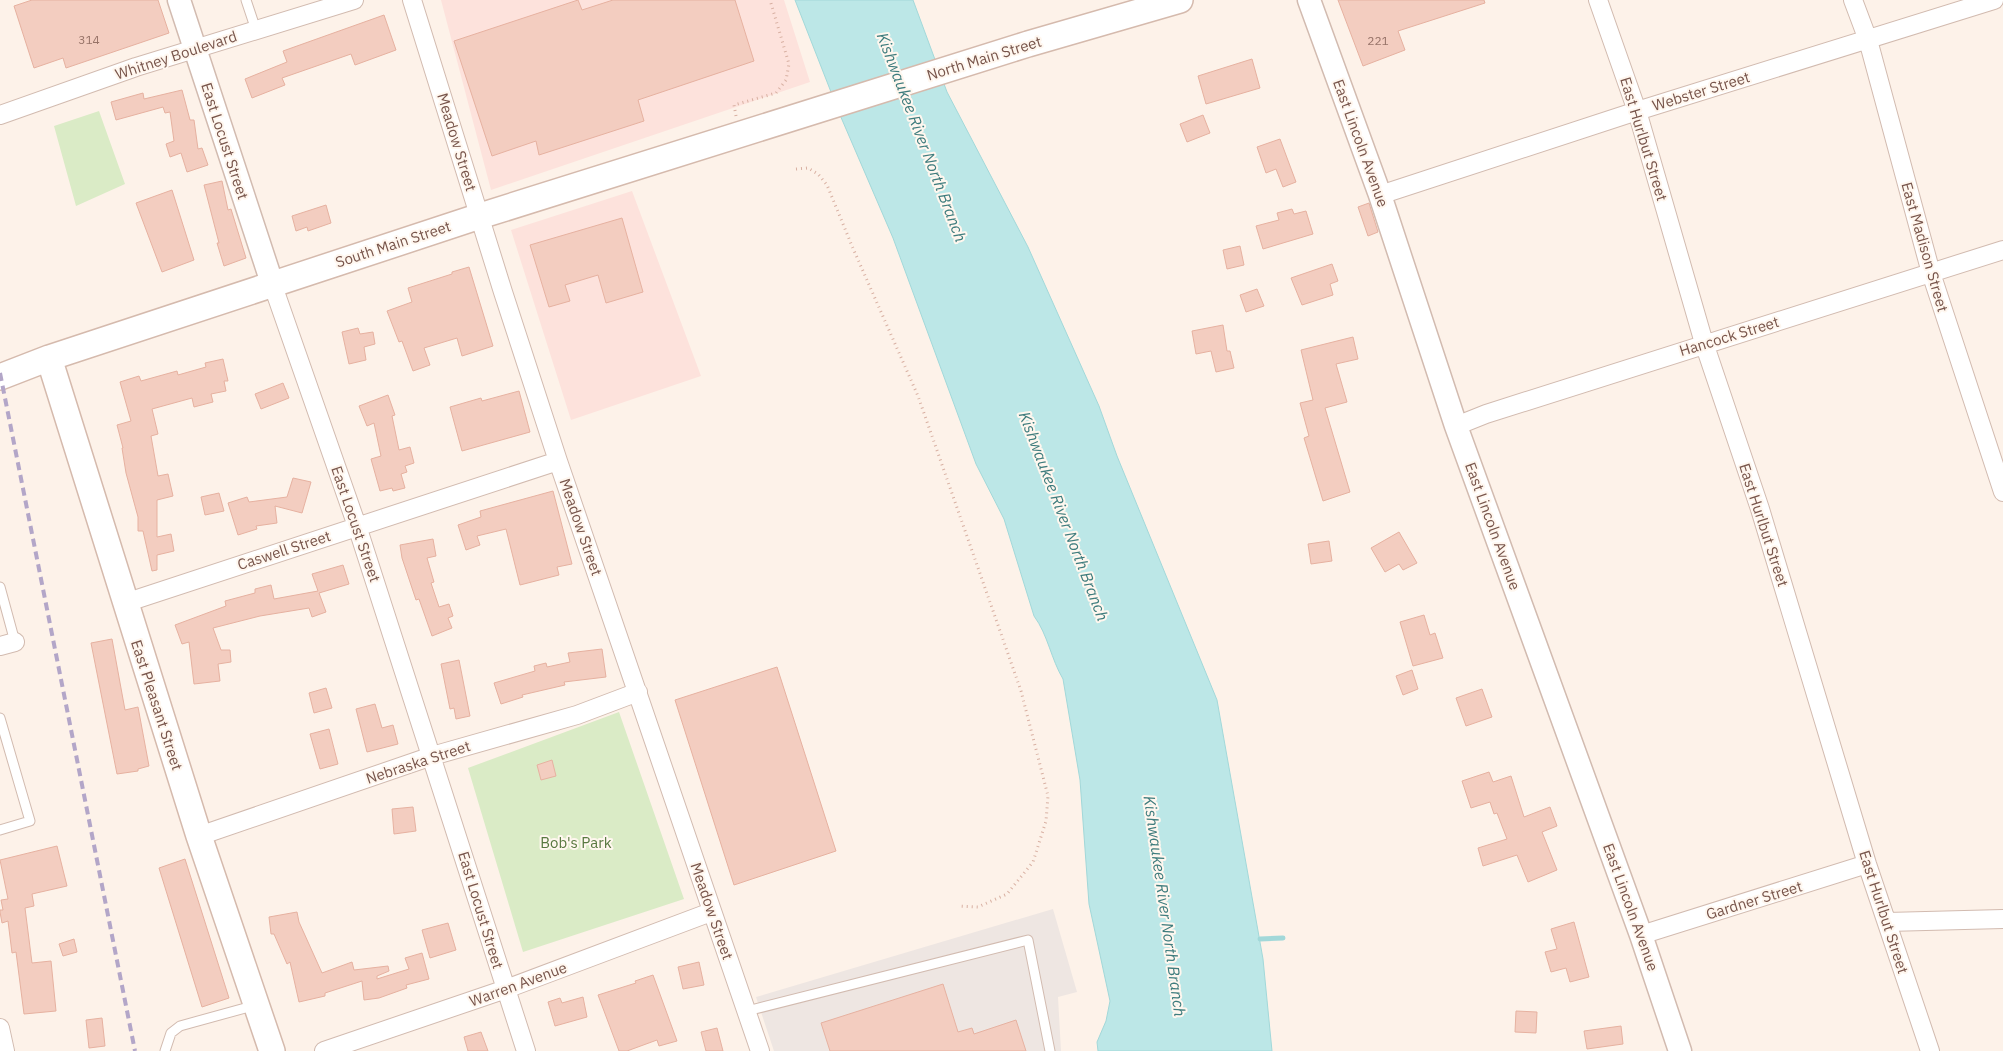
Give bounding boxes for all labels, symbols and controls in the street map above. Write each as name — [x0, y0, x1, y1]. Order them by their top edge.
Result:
street label: Whitney Boulevard — [113, 26, 239, 84]
water label: Kishwaukee River North Branch — [873, 29, 971, 245]
house number: 314 — [78, 32, 100, 47]
street label: North Main Street — [924, 32, 1044, 84]
house number: 221 — [1367, 33, 1389, 48]
street label: Webster Street — [1650, 67, 1752, 115]
street label: East Hurlbut Street — [1616, 75, 1672, 203]
street label: East Lincoln Avenue — [1329, 76, 1393, 210]
street label: East Locust Street — [197, 80, 253, 202]
street label: Meadow Street — [433, 91, 481, 193]
street label: East Madison Street — [1897, 180, 1953, 314]
street label: South Main Street — [333, 216, 453, 272]
street label: Hancock Street — [1677, 312, 1781, 360]
water label: Kishwaukee River North Branch — [1015, 408, 1113, 624]
street label: East Lincoln Avenue — [1461, 459, 1525, 593]
street label: East Hurlbut Street — [1735, 461, 1793, 589]
street label: East Locust Street — [327, 463, 385, 585]
street label: Meadow Street — [555, 476, 607, 578]
street label: Caswell Street — [235, 526, 333, 574]
street label: East Pleasant Street — [127, 637, 187, 773]
street label: Nebraska Street — [363, 736, 473, 788]
water label: Kishwaukee River North Branch — [1140, 794, 1190, 1018]
park label: Bob's Park — [540, 833, 612, 852]
street label: East Lincoln Avenue — [1599, 840, 1663, 974]
street label: East Hurlbut Street — [1855, 848, 1913, 976]
street label: East Locust Street — [454, 849, 508, 971]
street label: Meadow Street — [686, 860, 738, 962]
street label: Gardner Street — [1704, 876, 1804, 924]
street label: Warren Avenue — [467, 958, 569, 1010]

